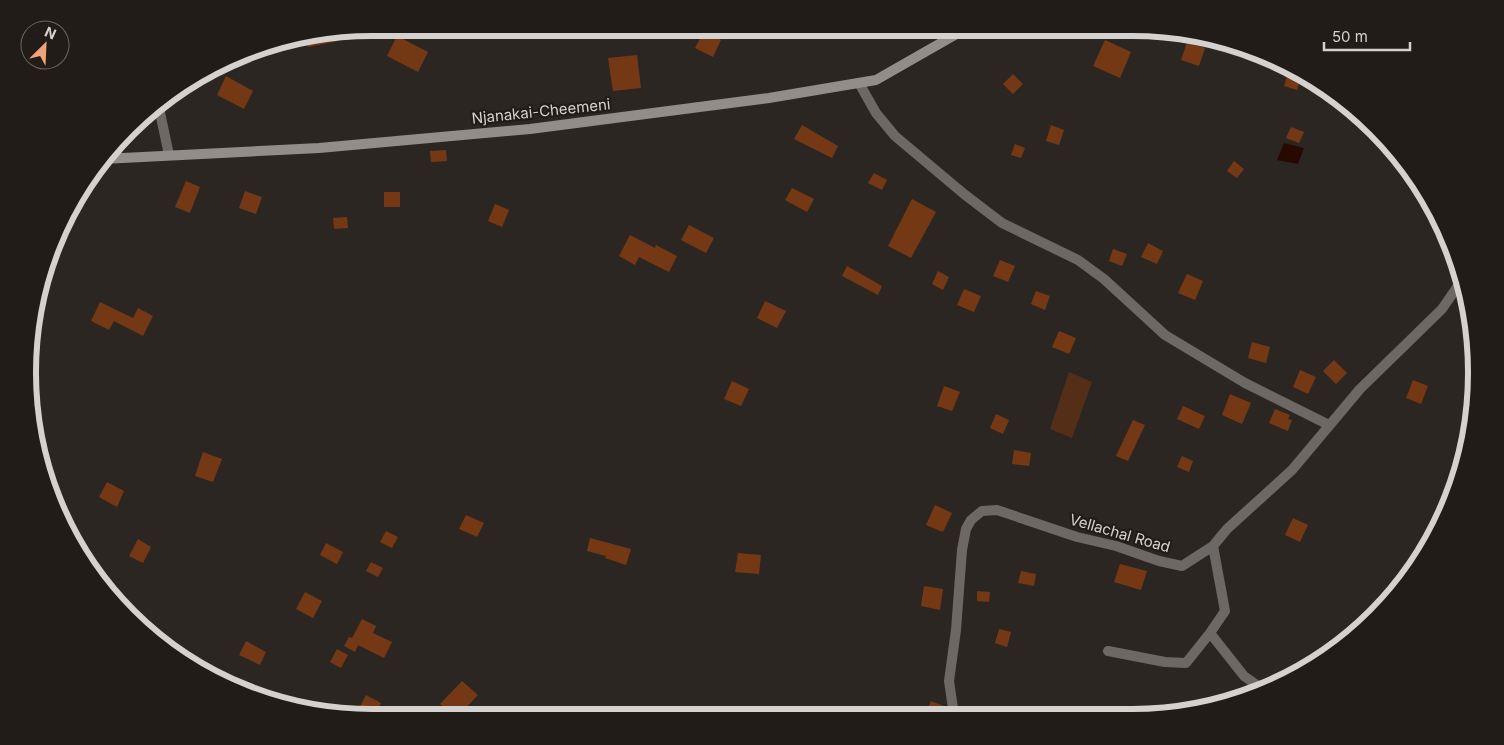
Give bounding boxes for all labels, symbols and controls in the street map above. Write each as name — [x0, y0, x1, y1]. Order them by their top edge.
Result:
north arrow — [20, 20, 70, 70]
scale bar — [1324, 20, 1410, 52]
text: N — [42, 23, 59, 43]
text: 50 m — [1332, 27, 1368, 46]
street label: Njanakai-Cheemeni — [471, 94, 611, 128]
street label: Vellachal Road — [1067, 510, 1173, 556]

